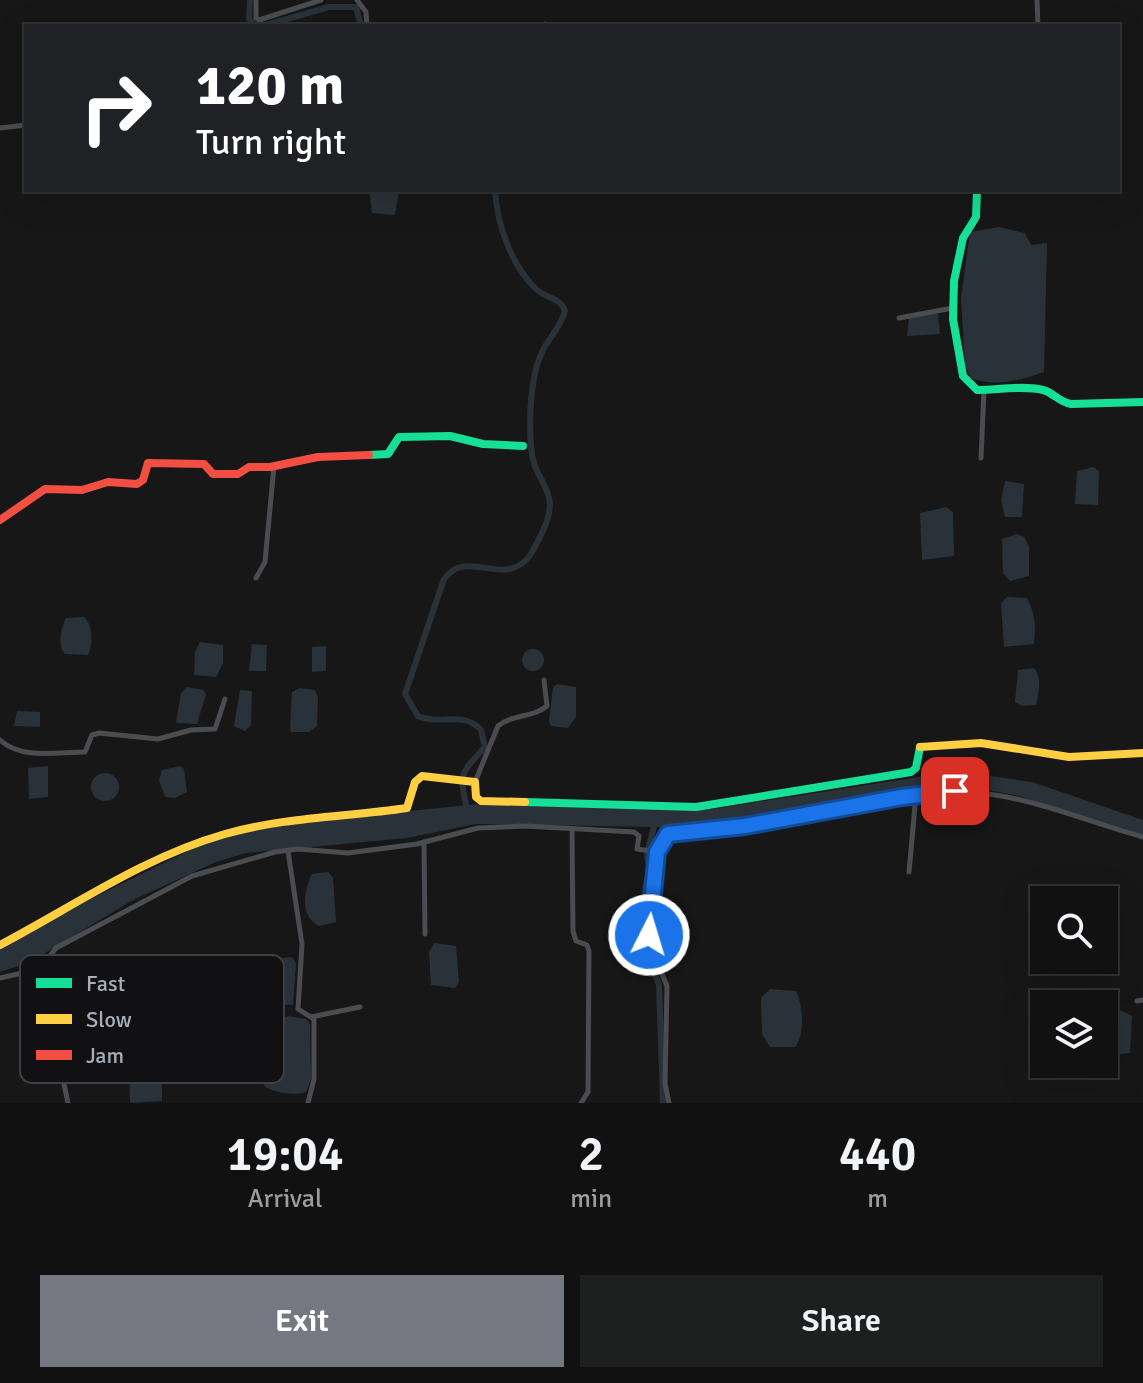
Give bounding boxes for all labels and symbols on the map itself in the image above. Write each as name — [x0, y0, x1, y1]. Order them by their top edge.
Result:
pin — [921, 757, 989, 825]
position arrow — [607, 893, 691, 977]
legend — [20, 955, 284, 1083]
text: Fast — [86, 970, 126, 997]
text: Slow — [86, 1006, 132, 1033]
text: Jam — [86, 1042, 124, 1069]

